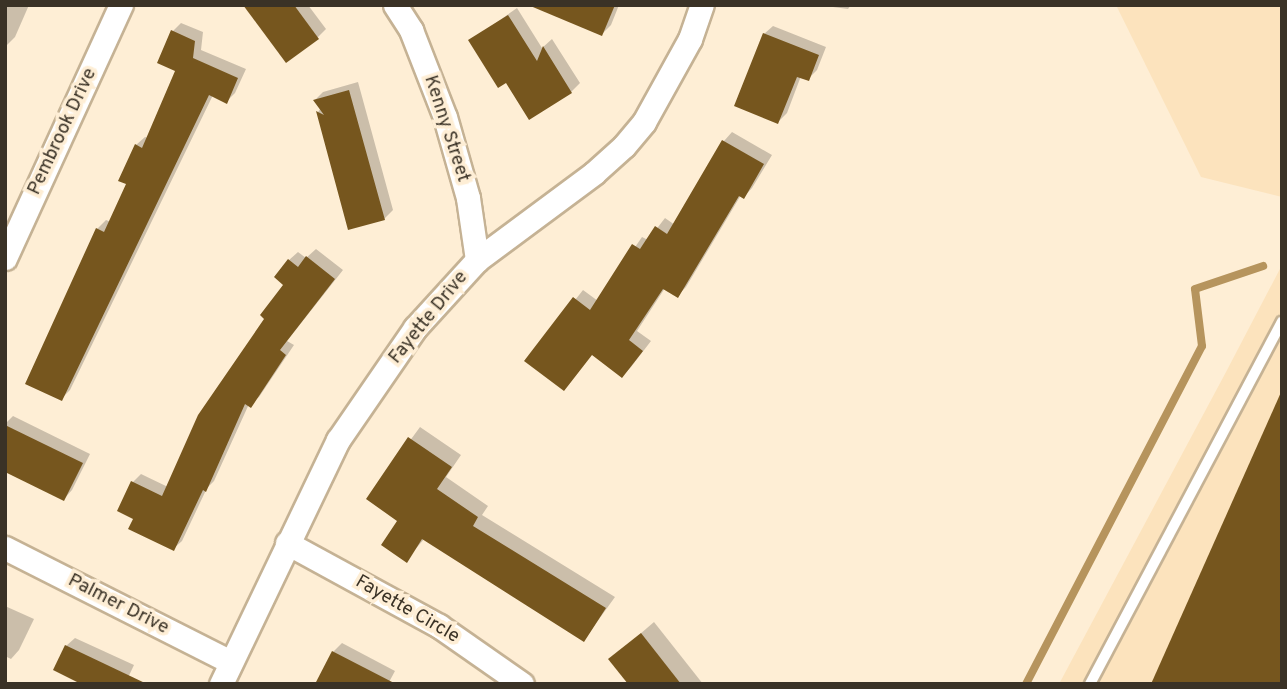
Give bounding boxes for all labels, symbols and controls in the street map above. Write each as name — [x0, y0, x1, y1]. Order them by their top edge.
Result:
street label: Pembrook Drive — [24, 65, 102, 199]
street label: Kenny Street — [418, 73, 474, 185]
street label: Fayette Drive — [385, 267, 473, 369]
street label: Palmer Drive — [64, 570, 172, 640]
street label: Fayette Circle — [351, 571, 463, 649]

